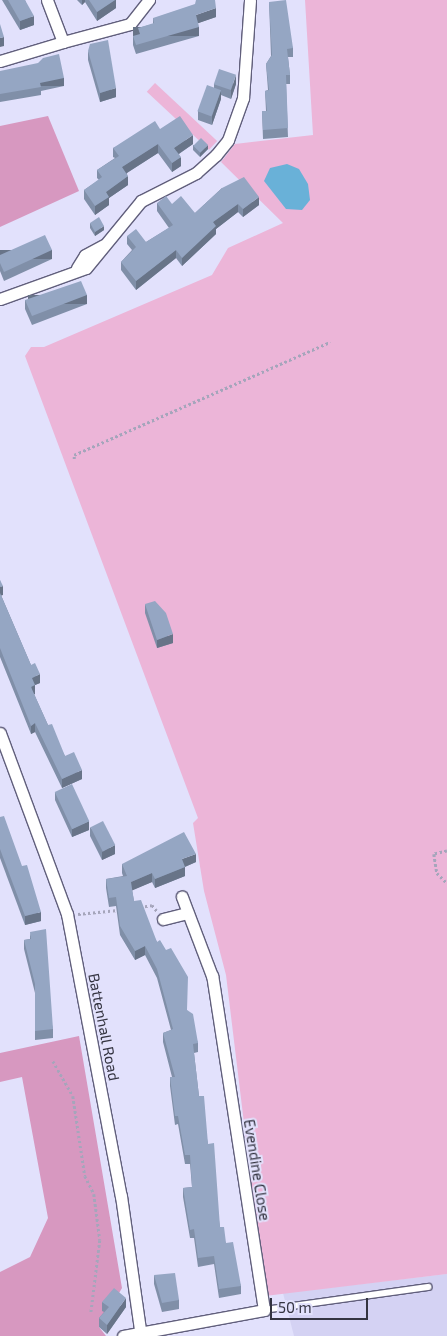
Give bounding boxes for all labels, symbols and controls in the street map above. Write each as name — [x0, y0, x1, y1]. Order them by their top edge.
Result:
street label: Battenhall Road — [85, 972, 123, 1082]
street label: Evendine Close — [240, 1118, 274, 1222]
scale bar — [272, 1288, 370, 1320]
text: 50 m — [278, 1298, 312, 1316]

